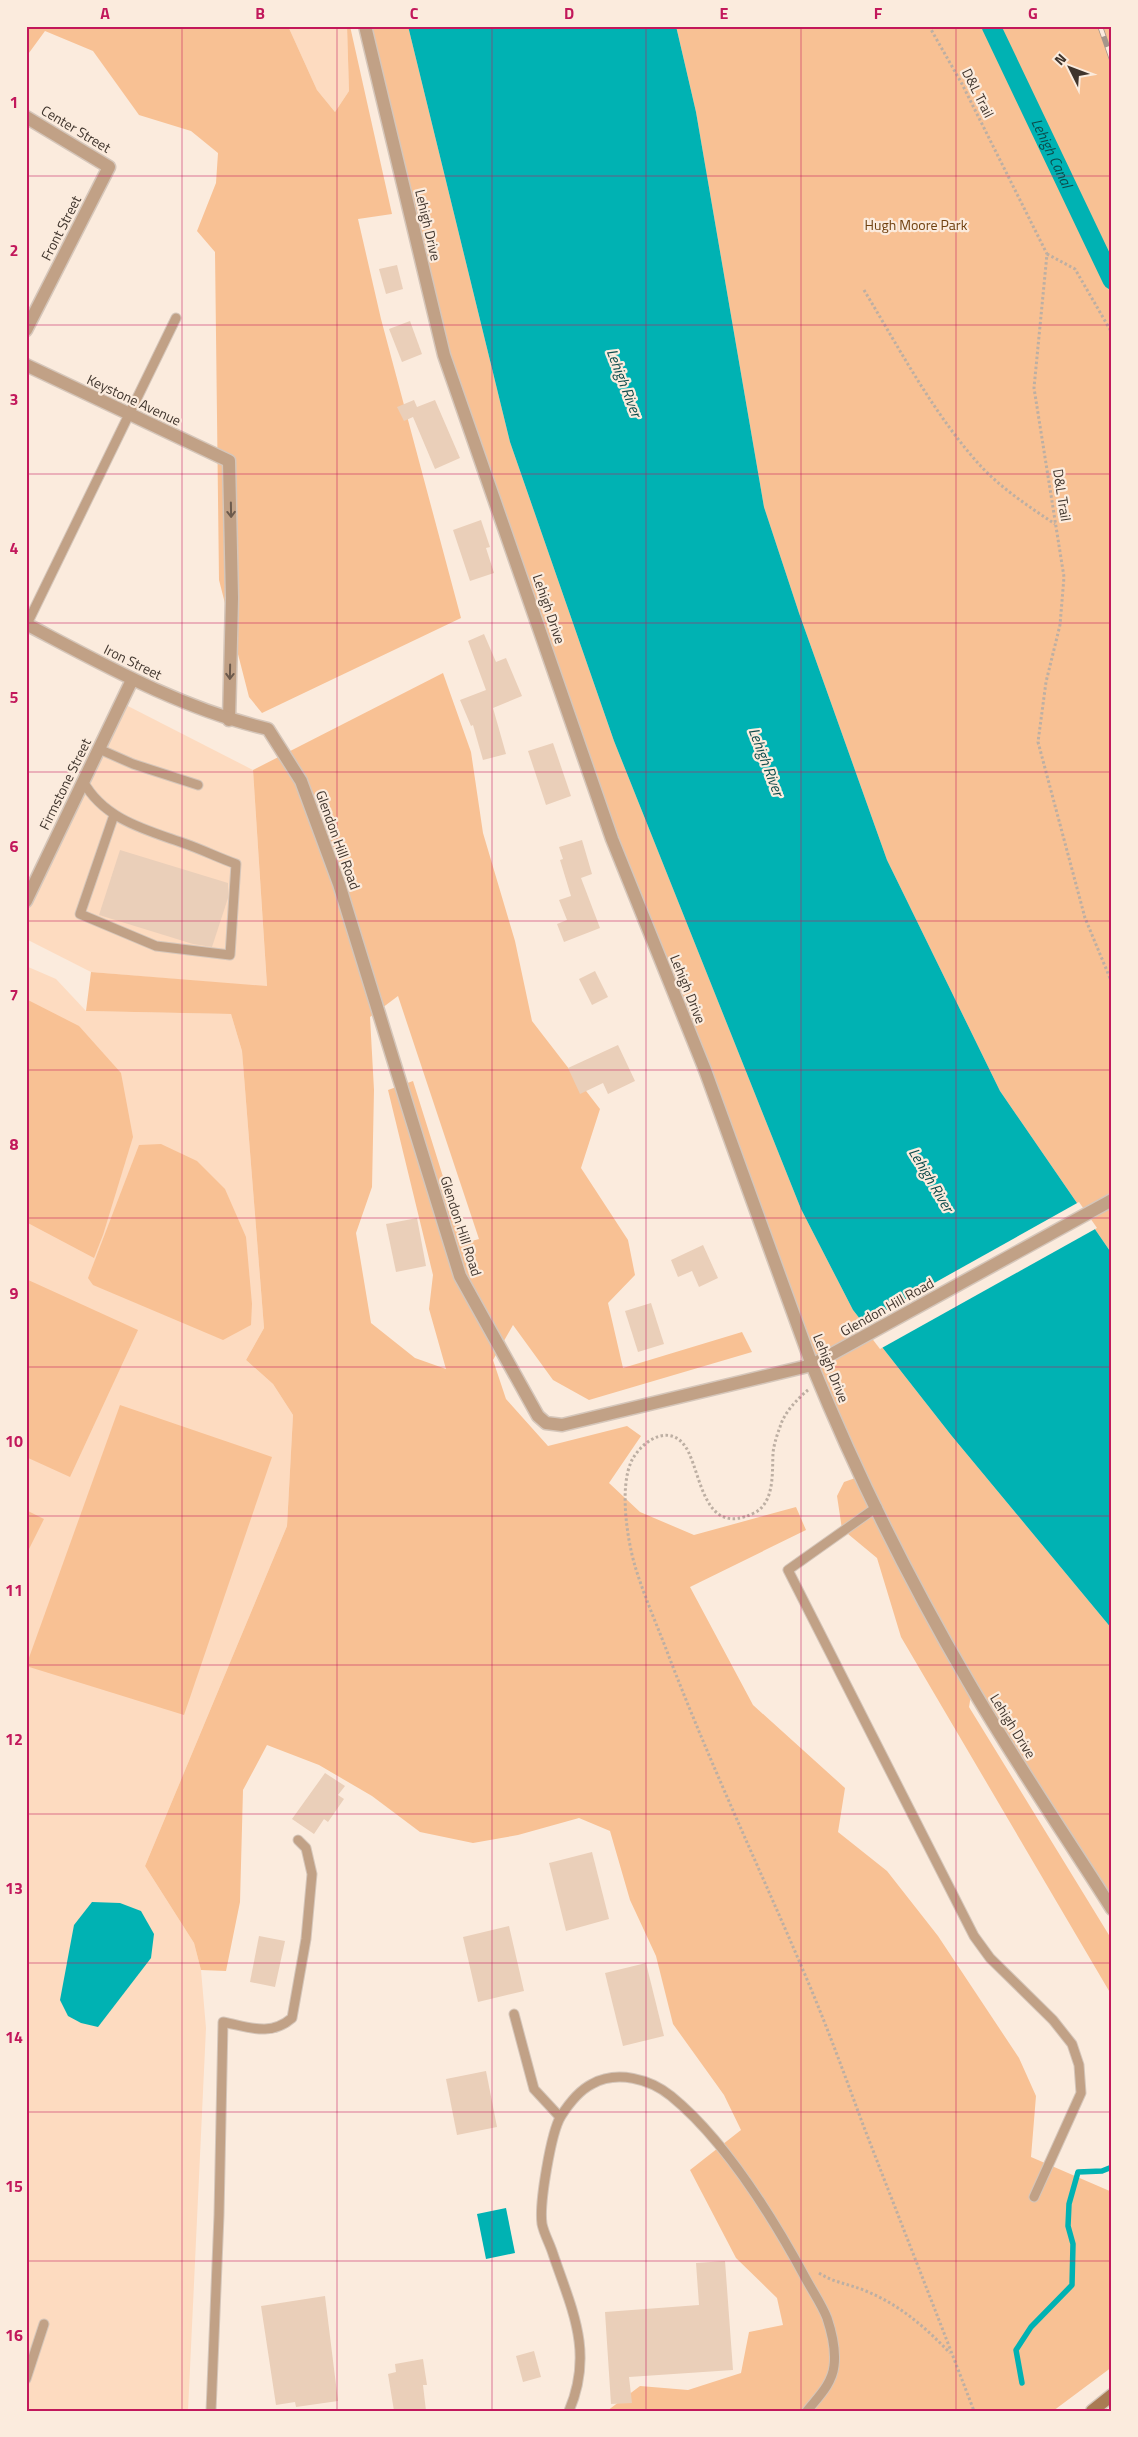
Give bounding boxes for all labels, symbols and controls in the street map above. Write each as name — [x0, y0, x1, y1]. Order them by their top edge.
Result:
text: A — [100, 1, 110, 25]
text: B — [255, 1, 265, 25]
text: C — [410, 1, 419, 25]
text: D — [564, 1, 574, 25]
text: E — [720, 1, 729, 25]
text: F — [874, 1, 883, 25]
text: G — [1028, 1, 1038, 25]
north arrow — [1046, 42, 1096, 92]
text: N — [1049, 48, 1071, 70]
street label: D&L Trail — [957, 64, 1000, 121]
text: 1 — [10, 90, 18, 114]
street label: Center Street — [37, 99, 115, 158]
water label: Lehigh Canal — [1026, 114, 1079, 193]
street label: Lehigh Drive — [410, 187, 447, 263]
street label: Front Street — [35, 191, 86, 264]
park label: Hugh Moore Park — [865, 214, 968, 235]
text: 2 — [10, 238, 18, 262]
water label: Lehigh River — [601, 345, 649, 422]
street label: Keystone Avenue — [84, 369, 185, 431]
text: 3 — [10, 387, 18, 411]
street label: D&L Trail — [1048, 467, 1077, 523]
one-way arrow — [226, 502, 236, 518]
text: 4 — [10, 536, 19, 560]
street label: Lehigh Drive — [528, 571, 571, 647]
street label: Iron Street — [101, 638, 166, 685]
one-way arrow — [226, 664, 235, 680]
text: 5 — [10, 685, 19, 709]
water label: Lehigh River — [743, 724, 791, 801]
street label: Firmstone Street — [33, 734, 96, 833]
street label: Glendon Hill Road — [311, 787, 366, 892]
text: 6 — [10, 834, 19, 858]
street label: Lehigh Drive — [665, 951, 712, 1026]
text: 7 — [10, 983, 18, 1007]
text: 8 — [10, 1132, 19, 1156]
water label: Lehigh River — [903, 1143, 961, 1218]
street label: Glendon Hill Road — [435, 1173, 488, 1279]
street label: Glendon Hill Road — [836, 1272, 937, 1341]
text: 9 — [10, 1281, 19, 1305]
street label: Lehigh Drive — [808, 1330, 855, 1405]
text: 10 — [5, 1429, 23, 1453]
text: 11 — [5, 1578, 23, 1602]
street label: Lehigh Drive — [985, 1689, 1042, 1762]
text: 12 — [5, 1727, 23, 1751]
text: 13 — [5, 1876, 23, 1900]
text: 14 — [5, 2025, 23, 2049]
text: 15 — [5, 2174, 23, 2198]
text: 16 — [5, 2323, 23, 2347]

